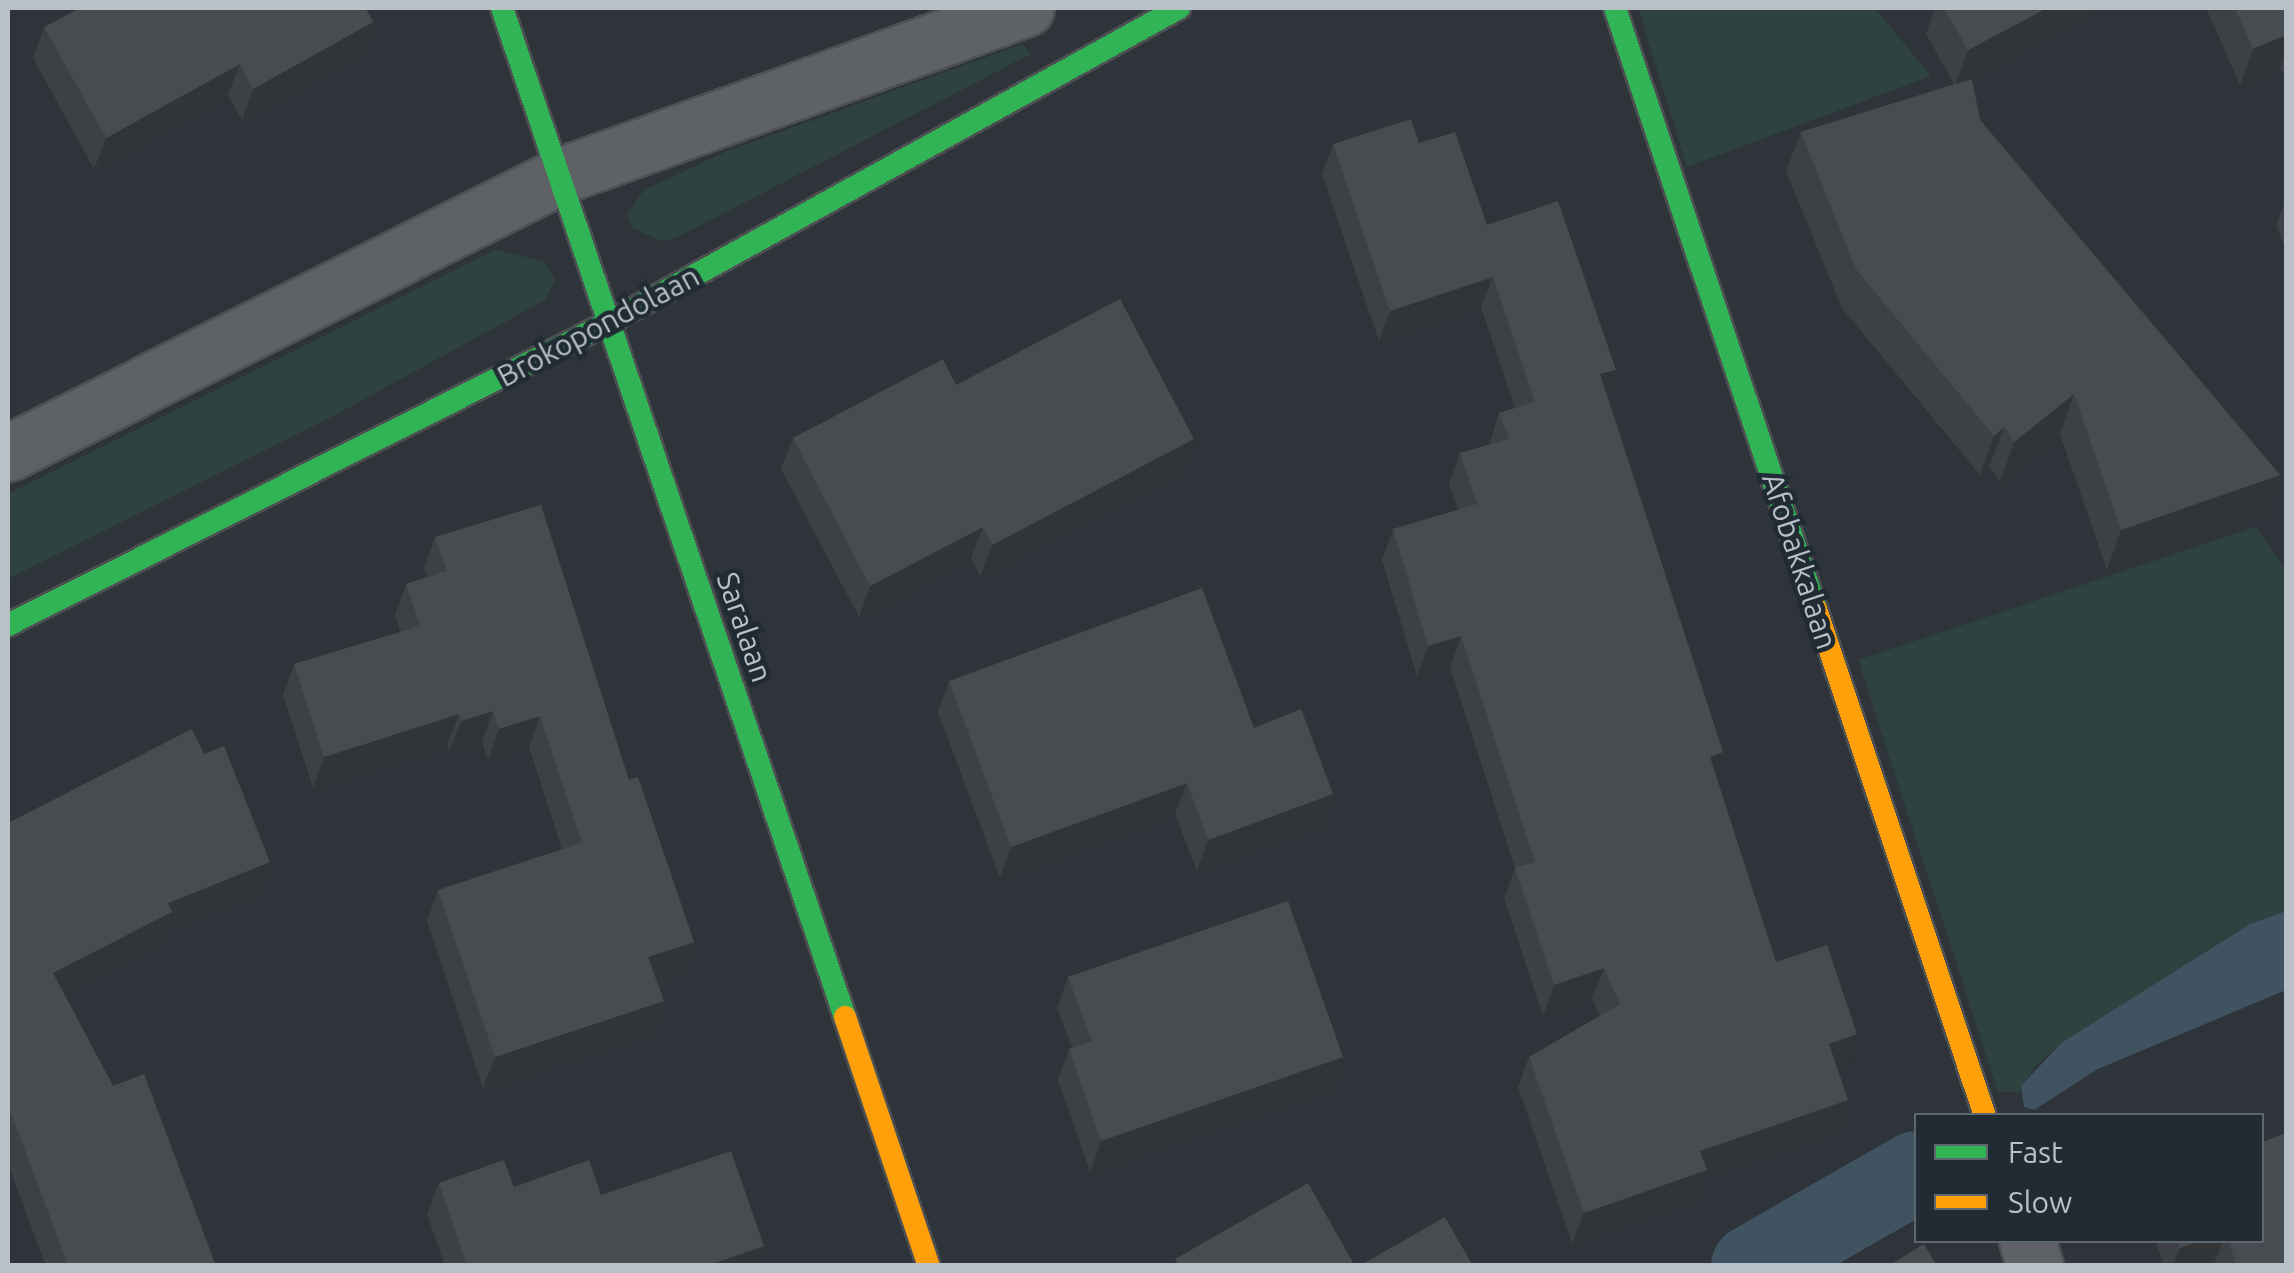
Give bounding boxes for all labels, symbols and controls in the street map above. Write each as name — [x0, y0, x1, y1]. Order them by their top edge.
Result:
street label: Brokopondolaan — [491, 258, 705, 394]
street label: Afobakkalaan — [1755, 468, 1845, 654]
street label: Saralaan — [709, 567, 781, 687]
legend — [1914, 1113, 2264, 1243]
text: Fast — [2008, 1135, 2063, 1169]
text: Slow — [2008, 1185, 2072, 1219]

